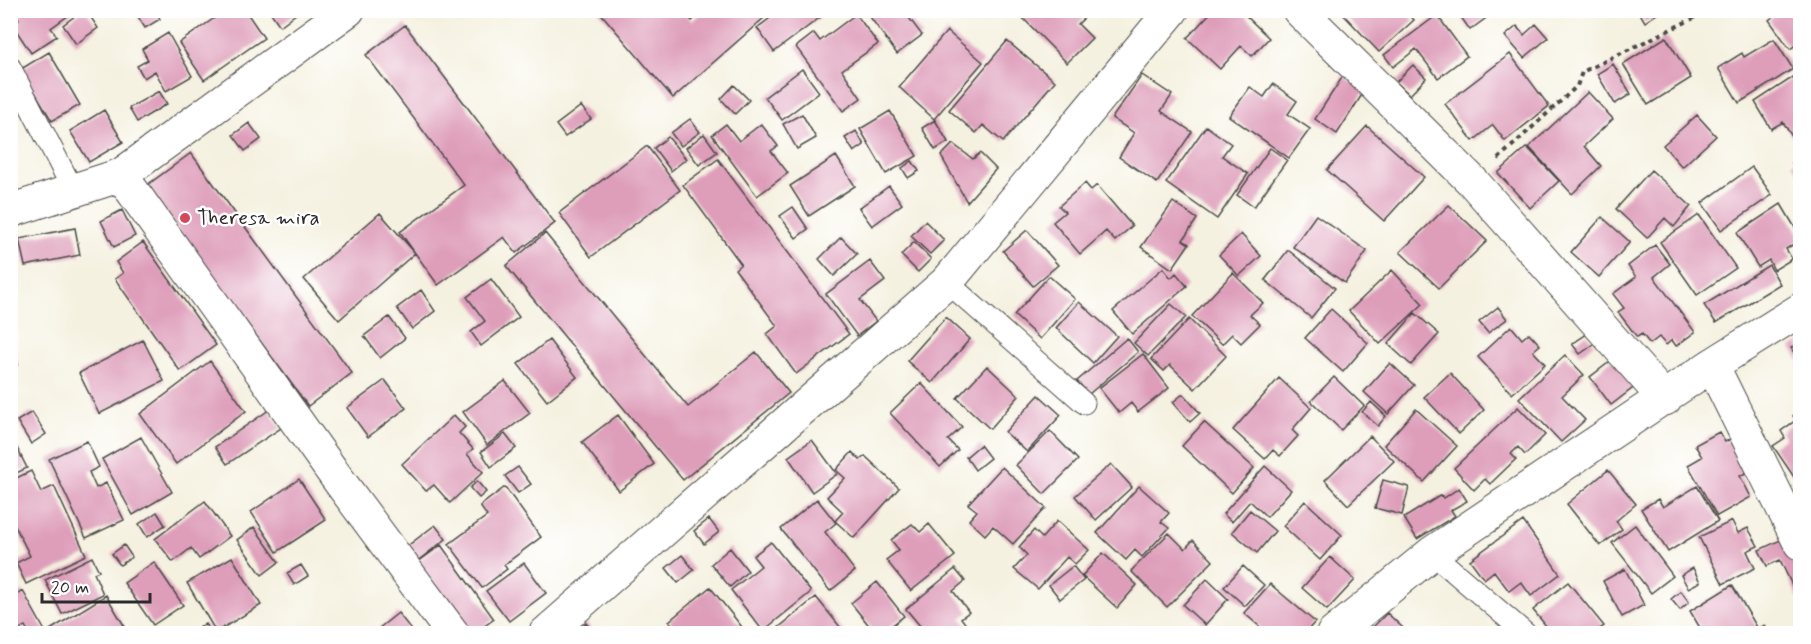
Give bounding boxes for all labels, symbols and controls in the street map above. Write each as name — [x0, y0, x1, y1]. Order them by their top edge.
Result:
place label: Theresa mira — [197, 204, 320, 232]
marker: Theresa mira — [178, 211, 192, 225]
scale bar — [42, 566, 150, 604]
text: 20 m — [51, 576, 89, 600]

